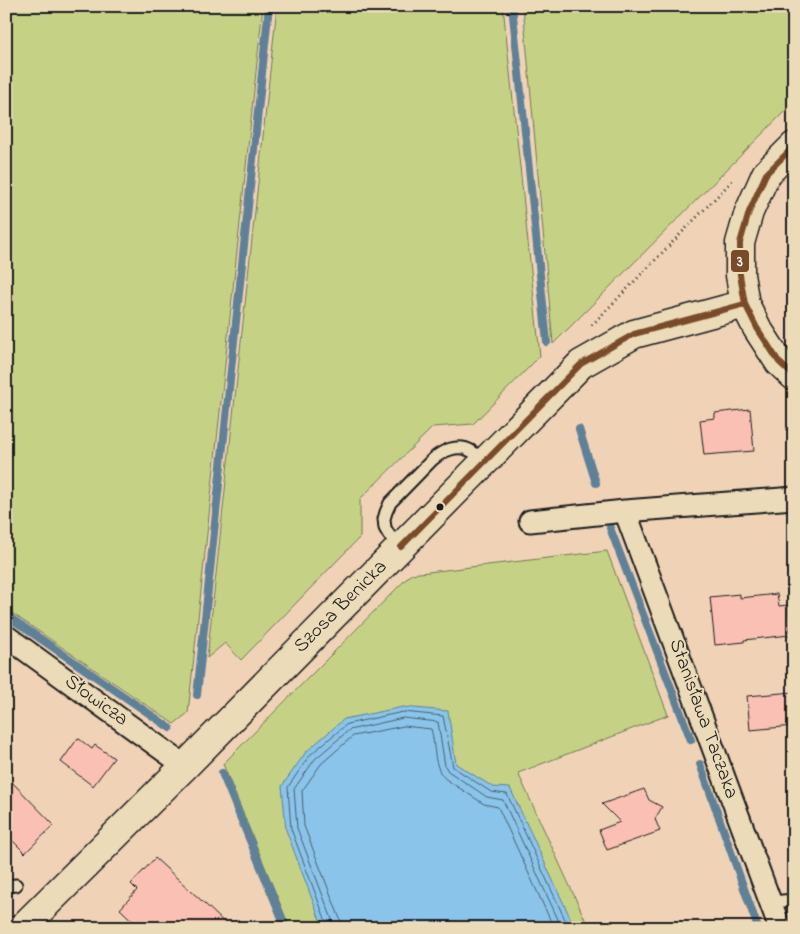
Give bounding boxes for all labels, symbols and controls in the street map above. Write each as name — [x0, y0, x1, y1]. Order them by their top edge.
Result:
line badge: 3 — [730, 249, 750, 273]
text: 3 — [736, 252, 743, 273]
unlabelled marker — [435, 502, 445, 512]
street label: Szosa Benicka — [288, 554, 394, 660]
street label: Stanisława Taczaka — [661, 635, 745, 803]
street label: Słowicza — [58, 668, 134, 734]

